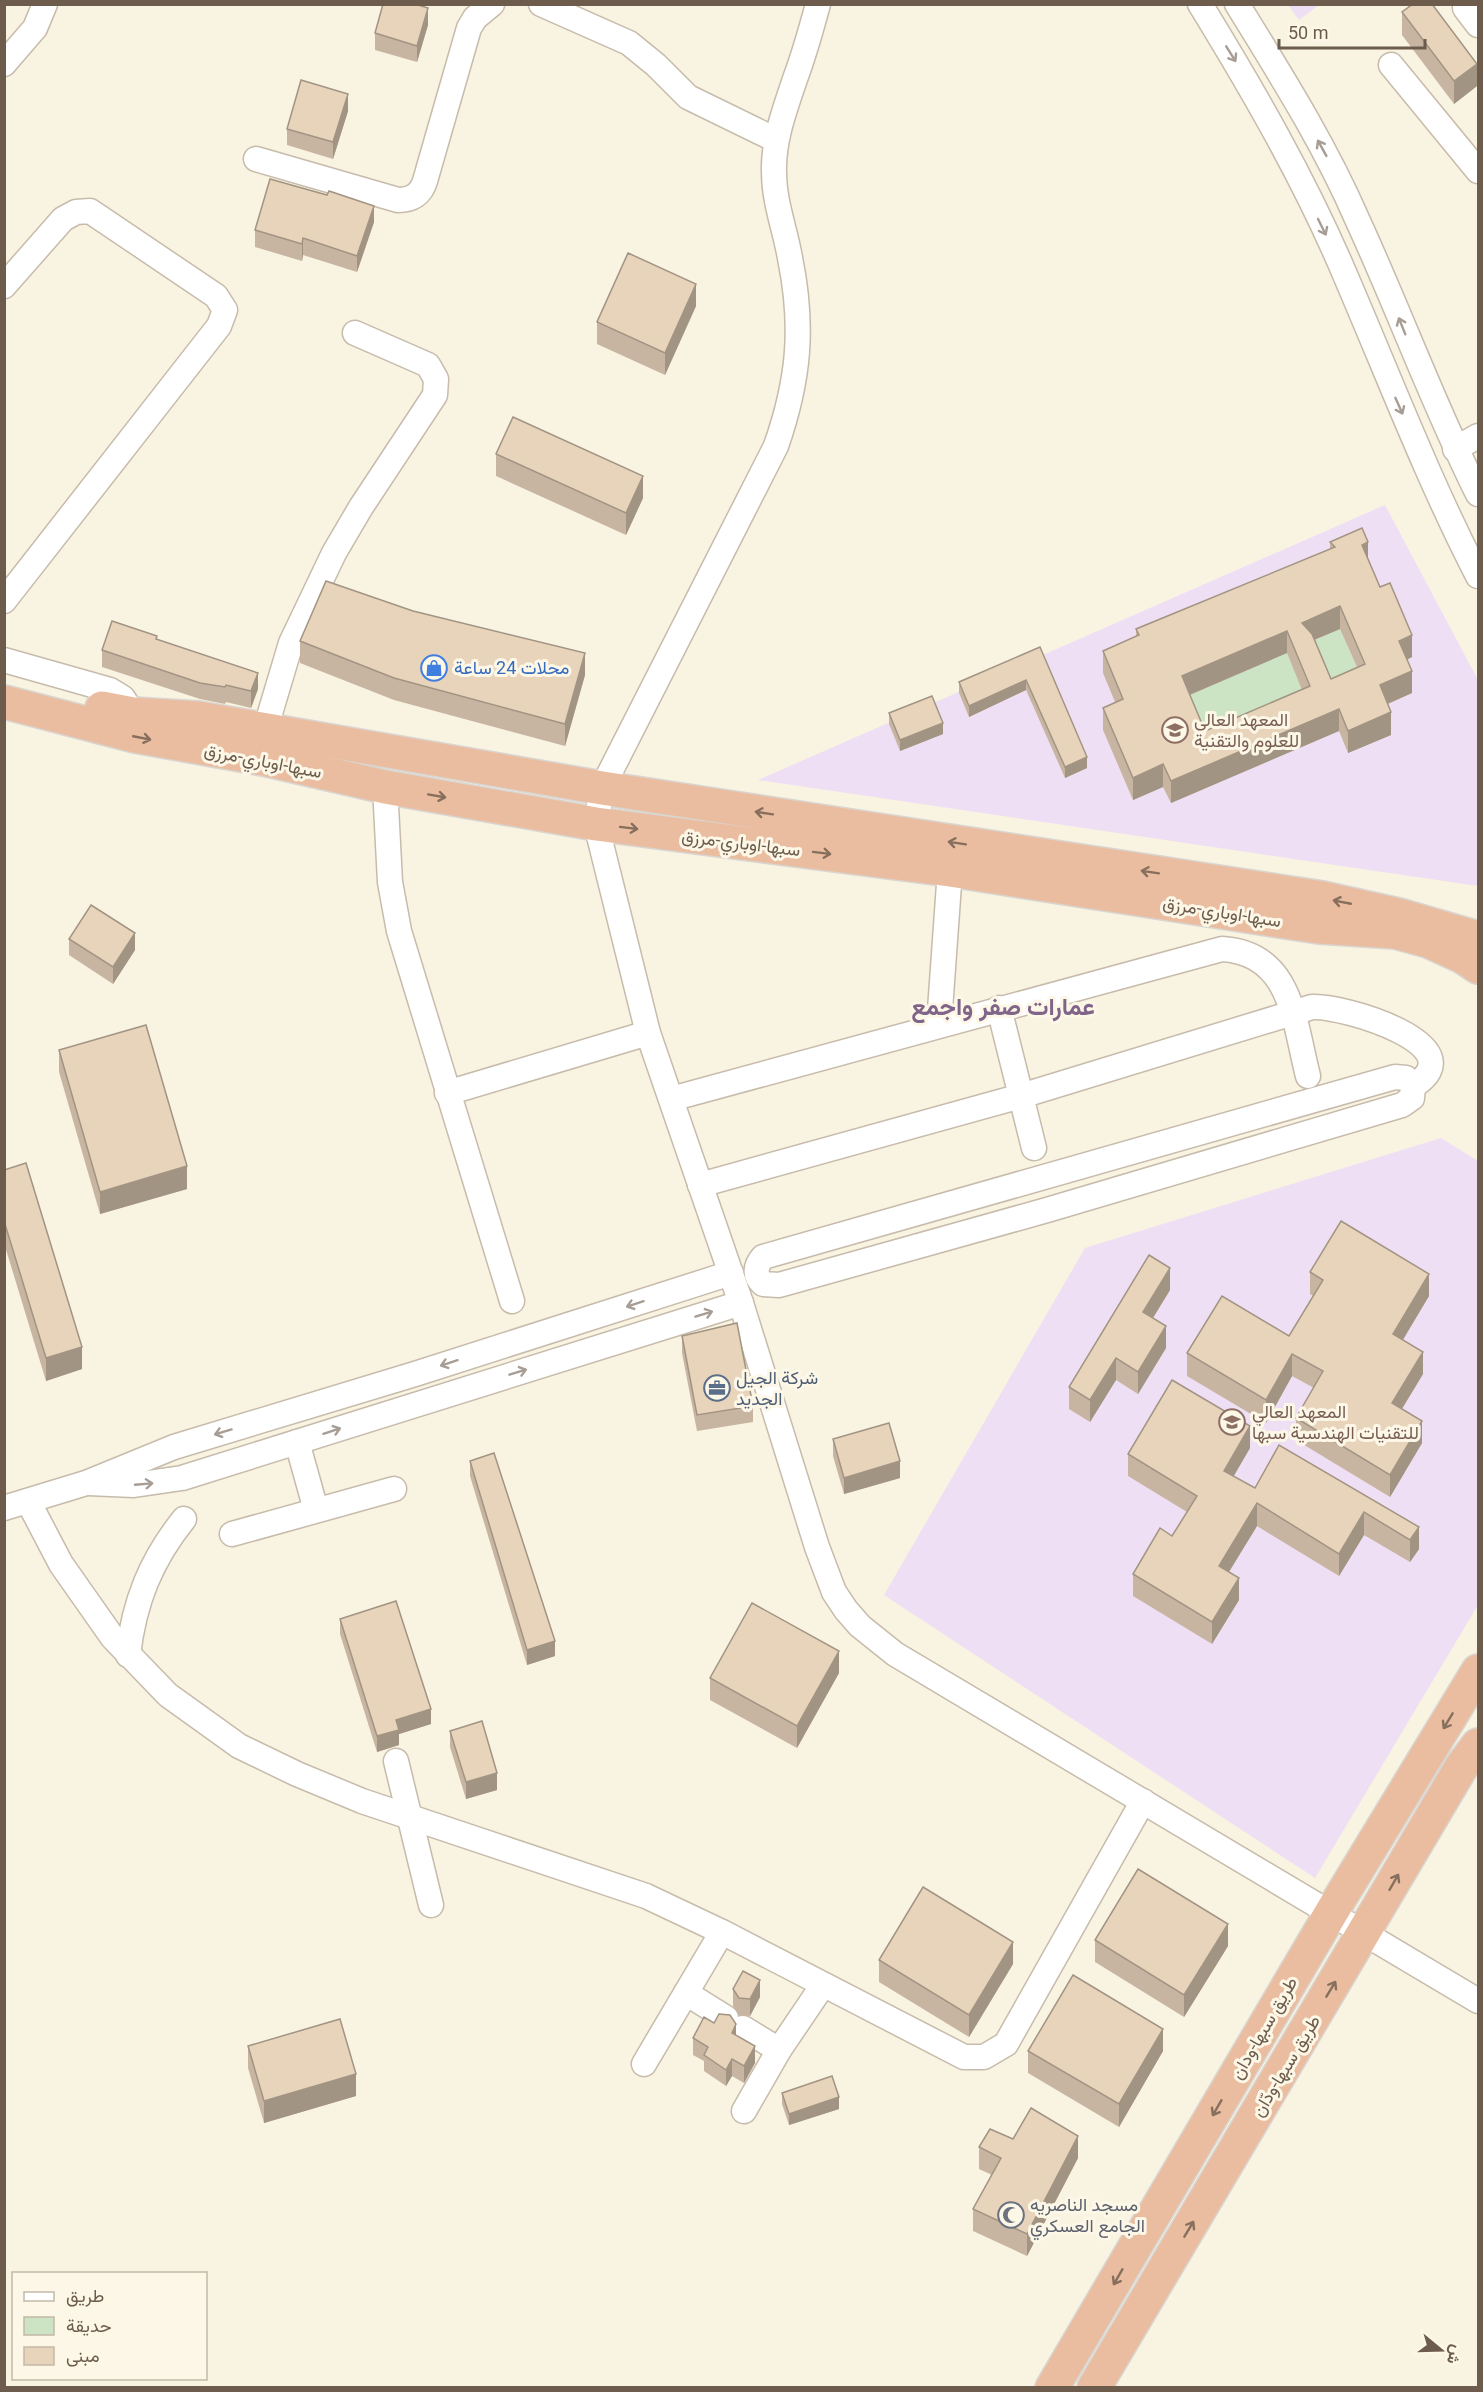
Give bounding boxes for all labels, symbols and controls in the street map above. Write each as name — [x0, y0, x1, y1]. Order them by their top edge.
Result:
scale bar — [1279, 12, 1424, 50]
text: 50 m — [1288, 22, 1328, 43]
one-way arrow — [1226, 45, 1238, 62]
one-way arrow — [1316, 140, 1328, 157]
one-way arrow — [1317, 217, 1329, 235]
one-way arrow — [1396, 317, 1407, 336]
one-way arrow — [1394, 396, 1405, 414]
shop icon: محلات 24 ساعة — [419, 653, 449, 683]
place label: محلات 24 ساعة — [454, 657, 569, 678]
place label: المعهد العالي للعلوم والتقنية — [1194, 709, 1299, 753]
school or university icon: المعهد العالي للعلوم والتقنية — [1160, 715, 1190, 745]
one-way arrow — [132, 733, 152, 744]
street label: سبها-اوباري-مرزق — [201, 739, 324, 787]
one-way arrow — [426, 791, 446, 802]
one-way arrow — [755, 808, 774, 819]
one-way arrow — [618, 823, 638, 834]
street label: سبها-اوباري-مرزق — [680, 825, 802, 865]
one-way arrow — [947, 837, 967, 848]
one-way arrow — [812, 848, 832, 859]
one-way arrow — [1140, 866, 1160, 877]
street label: سبها-اوباري-مرزق — [1161, 892, 1283, 936]
one-way arrow — [1333, 896, 1353, 907]
district label: عمارات صفر واجمع — [911, 993, 1095, 1024]
one-way arrow — [626, 1299, 645, 1310]
one-way arrow — [694, 1308, 713, 1319]
one-way arrow — [440, 1358, 459, 1369]
one-way arrow — [508, 1366, 527, 1377]
place label: شركة الجيل الجديد — [736, 1367, 818, 1409]
office icon: شركة الجيل الجديد — [702, 1373, 732, 1403]
place label: المعهد العالي للتقنيات الهندسية سبها — [1252, 1401, 1419, 1444]
school or university icon: المعهد العالي للتقنيات الهندسية سبها — [1217, 1407, 1247, 1437]
one-way arrow — [322, 1424, 341, 1435]
one-way arrow — [213, 1427, 232, 1438]
one-way arrow — [134, 1478, 154, 1489]
one-way arrow — [1442, 1712, 1454, 1729]
one-way arrow — [1388, 1874, 1400, 1891]
street label: طريق سبها-ودان — [1226, 1973, 1302, 2083]
one-way arrow — [1325, 1981, 1337, 1998]
street label: طريق سبها-ودّان — [1247, 2011, 1325, 2121]
one-way arrow — [1211, 2099, 1223, 2116]
place label: مسجد الناصريه الجامع العسكري — [1030, 2194, 1145, 2241]
mosque icon: مسجد الناصريه الجامع العسكري — [996, 2200, 1026, 2230]
one-way arrow — [1183, 2221, 1195, 2238]
one-way arrow — [1112, 2268, 1124, 2285]
legend — [12, 2272, 207, 2380]
text: طريق — [66, 2285, 104, 2307]
text: حديقة — [66, 2315, 112, 2336]
north arrow — [1411, 2320, 1471, 2380]
text: ش — [1443, 2343, 1467, 2367]
text: مبنى — [66, 2345, 100, 2367]

